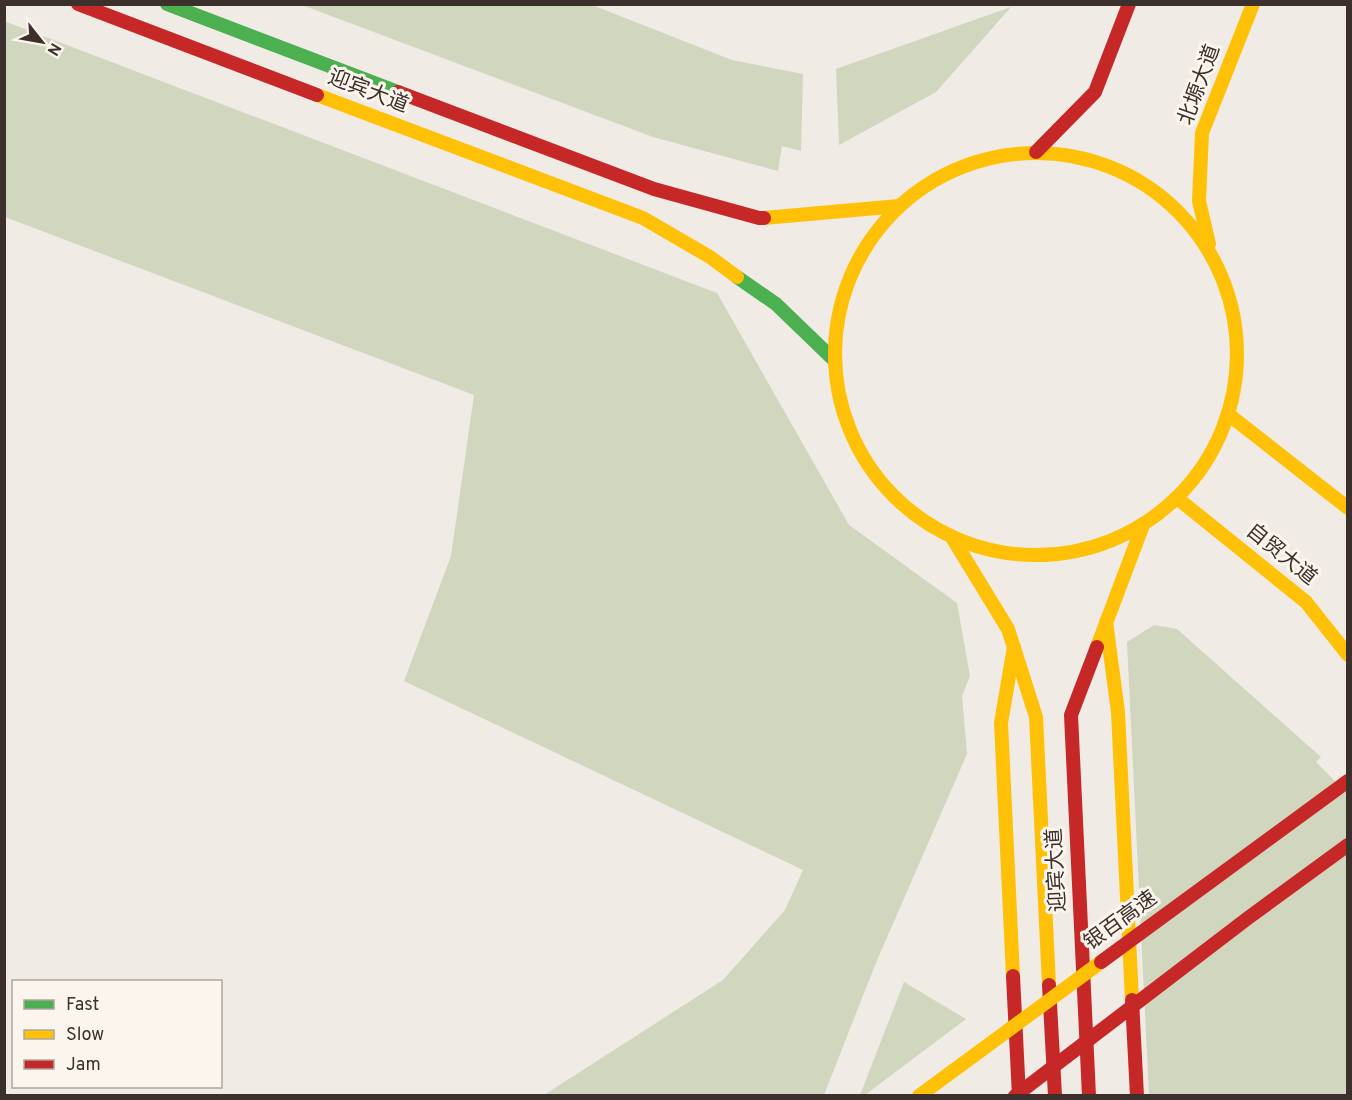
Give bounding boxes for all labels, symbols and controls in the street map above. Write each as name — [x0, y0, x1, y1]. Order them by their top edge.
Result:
north arrow — [12, 12, 72, 72]
text: N — [42, 39, 65, 59]
street label: 北塬大道 — [1173, 41, 1227, 129]
street label: 迎宾大道 — [324, 64, 412, 120]
street label: 自贸大道 — [1240, 518, 1322, 592]
street label: 迎宾大道 — [1041, 827, 1073, 913]
street label: 银百高速 — [1079, 885, 1163, 957]
legend — [12, 980, 222, 1088]
text: Fast — [66, 994, 99, 1017]
text: Slow — [66, 1024, 104, 1047]
text: Jam — [66, 1054, 101, 1077]

